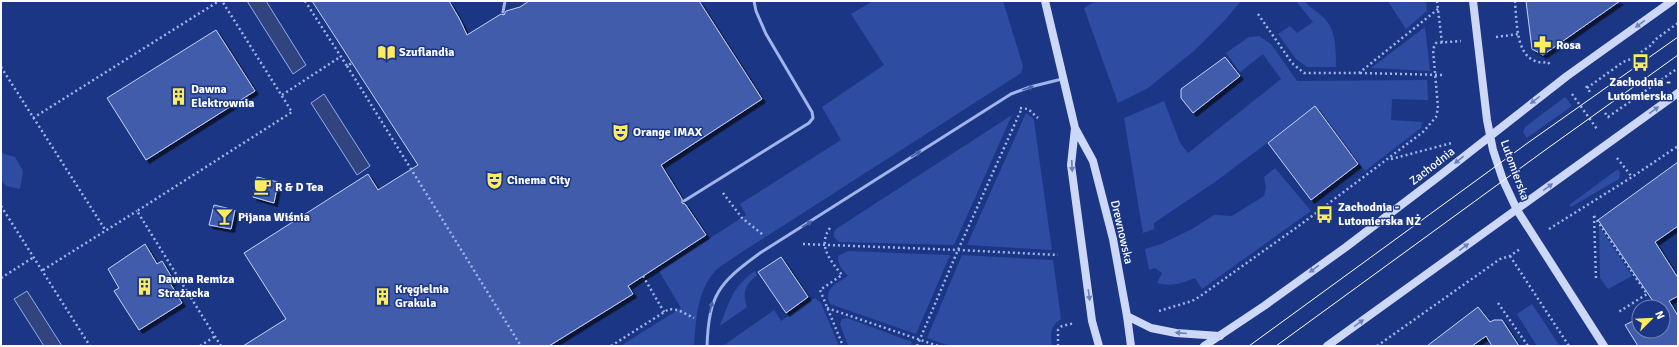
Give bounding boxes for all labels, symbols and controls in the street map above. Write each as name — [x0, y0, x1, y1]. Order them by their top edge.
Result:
one-way arrow — [1635, 20, 1645, 28]
pharmacy icon: Rosa — [1533, 35, 1553, 55]
place label: Rosa — [1556, 38, 1581, 53]
library icon: Szuflandia — [376, 42, 396, 62]
place label: Szuflandia — [399, 45, 454, 60]
bus stop icon: Zachodnia - Lutomierska — [1630, 53, 1650, 73]
place label: Zachodnia - Lutomierska — [1607, 75, 1673, 104]
place label: Dawna Elektrownia — [191, 82, 254, 111]
one-way arrow — [1022, 85, 1034, 91]
building icon: Dawna Elektrownia — [168, 86, 188, 106]
one-way arrow — [1529, 96, 1540, 104]
one-way arrow — [1648, 106, 1659, 115]
theatre icon: Orange IMAX — [610, 122, 630, 142]
place label: Orange IMAX — [633, 125, 703, 140]
street label: Lutomierska — [1497, 138, 1532, 203]
street label: Zachodnia — [1407, 144, 1458, 189]
one-way arrow — [911, 150, 922, 158]
one-way arrow — [1454, 156, 1465, 164]
one-way arrow — [1069, 160, 1075, 173]
theatre icon: Cinema City — [484, 170, 504, 190]
place label: Cinema City — [507, 173, 570, 188]
cafe icon: R & D Tea — [252, 177, 272, 197]
place label: R & D Tea — [275, 180, 323, 195]
one-way arrow — [1543, 183, 1554, 191]
street label: Drewnowska — [1107, 199, 1136, 266]
place label: Zachodnia - Lutomierska NŻ — [1338, 200, 1421, 229]
bus stop icon: Zachodnia - Lutomierska NŻ — [1315, 204, 1335, 224]
bar icon: Pijana Wiśnia — [215, 207, 235, 227]
place label: Pijana Wiśnia — [238, 210, 310, 225]
one-way arrow — [801, 220, 813, 227]
one-way arrow — [1459, 243, 1470, 251]
one-way arrow — [1309, 265, 1320, 274]
place label: Dawna Remiza Strażacka — [158, 272, 234, 301]
building icon: Dawna Remiza Strażacka — [135, 276, 155, 296]
place label: Kręgielnia Grakula — [395, 282, 449, 311]
building icon: Kręgielnia Grakula — [372, 286, 392, 306]
one-way arrow — [1086, 289, 1092, 301]
north arrow — [1631, 299, 1671, 339]
one-way arrow — [709, 301, 715, 314]
text: N — [1652, 309, 1667, 321]
one-way arrow — [1353, 319, 1364, 327]
one-way arrow — [1175, 330, 1187, 337]

